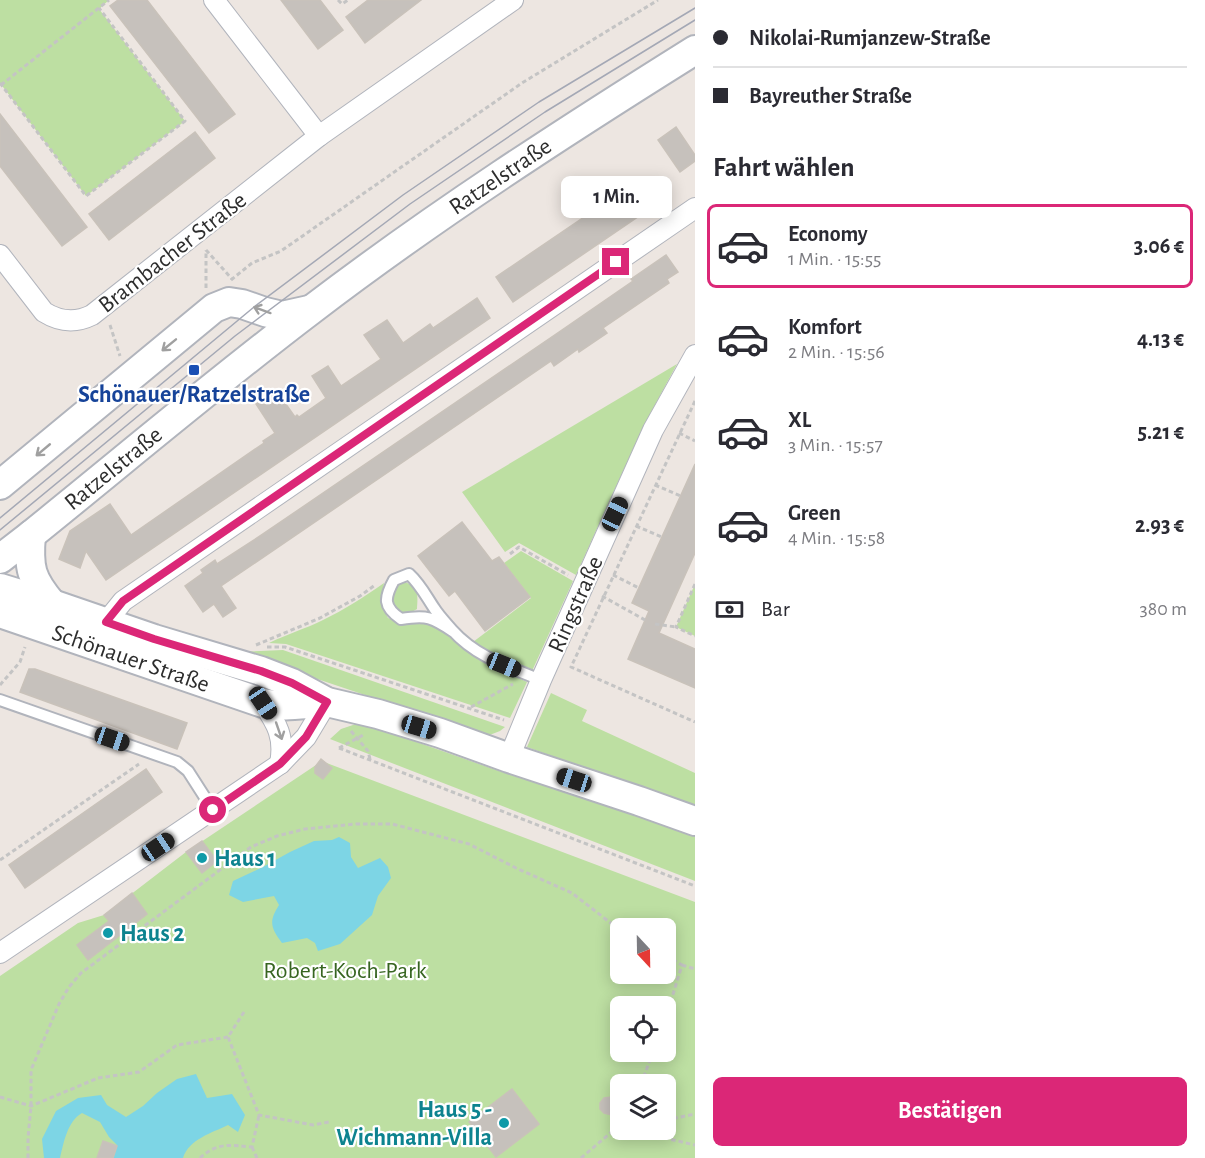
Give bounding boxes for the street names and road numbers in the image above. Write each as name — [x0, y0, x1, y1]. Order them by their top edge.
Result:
street label: Ratzelstraße — [445, 134, 556, 220]
street label: Brambacher Straße — [94, 188, 251, 318]
street label: Ratzelstraße — [60, 422, 167, 515]
street label: Ringstraße — [544, 553, 608, 656]
street label: Schönauer Straße — [49, 621, 212, 697]

